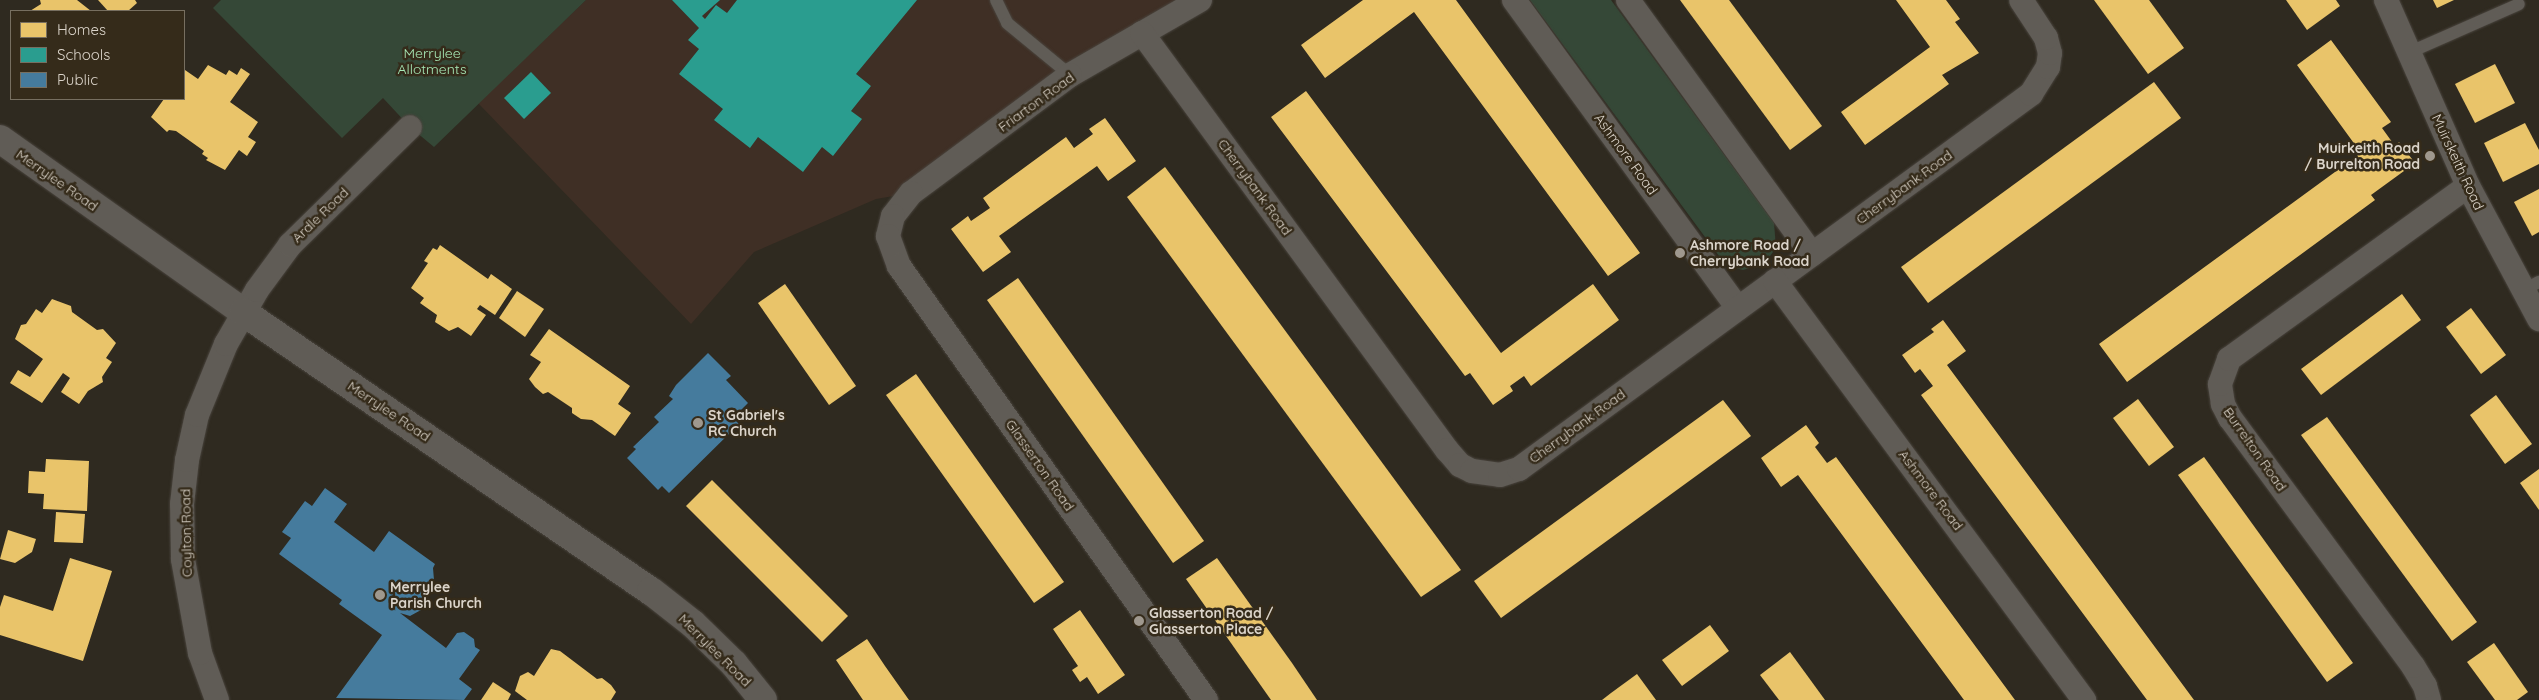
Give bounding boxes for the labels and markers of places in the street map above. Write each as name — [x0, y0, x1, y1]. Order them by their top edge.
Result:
place label: Muirkeith Road / Burrelton Road — [2304, 140, 2420, 172]
marker: Muirkeith Road / Burrelton Road — [2424, 150, 2436, 162]
place label: Ashmore Road / Cherrybank Road — [1690, 237, 1809, 270]
marker: Ashmore Road / Cherrybank Road — [1674, 247, 1686, 259]
place label: St Gabriel's RC Church — [708, 407, 785, 440]
marker: St Gabriel's RC Church — [692, 417, 704, 429]
place label: Merrylee Parish Church — [390, 579, 482, 612]
marker: Merrylee Parish Church — [374, 589, 386, 601]
place label: Glasserton Road / Glasserton Place — [1149, 605, 1274, 638]
marker: Glasserton Road / Glasserton Place — [1133, 615, 1145, 627]

